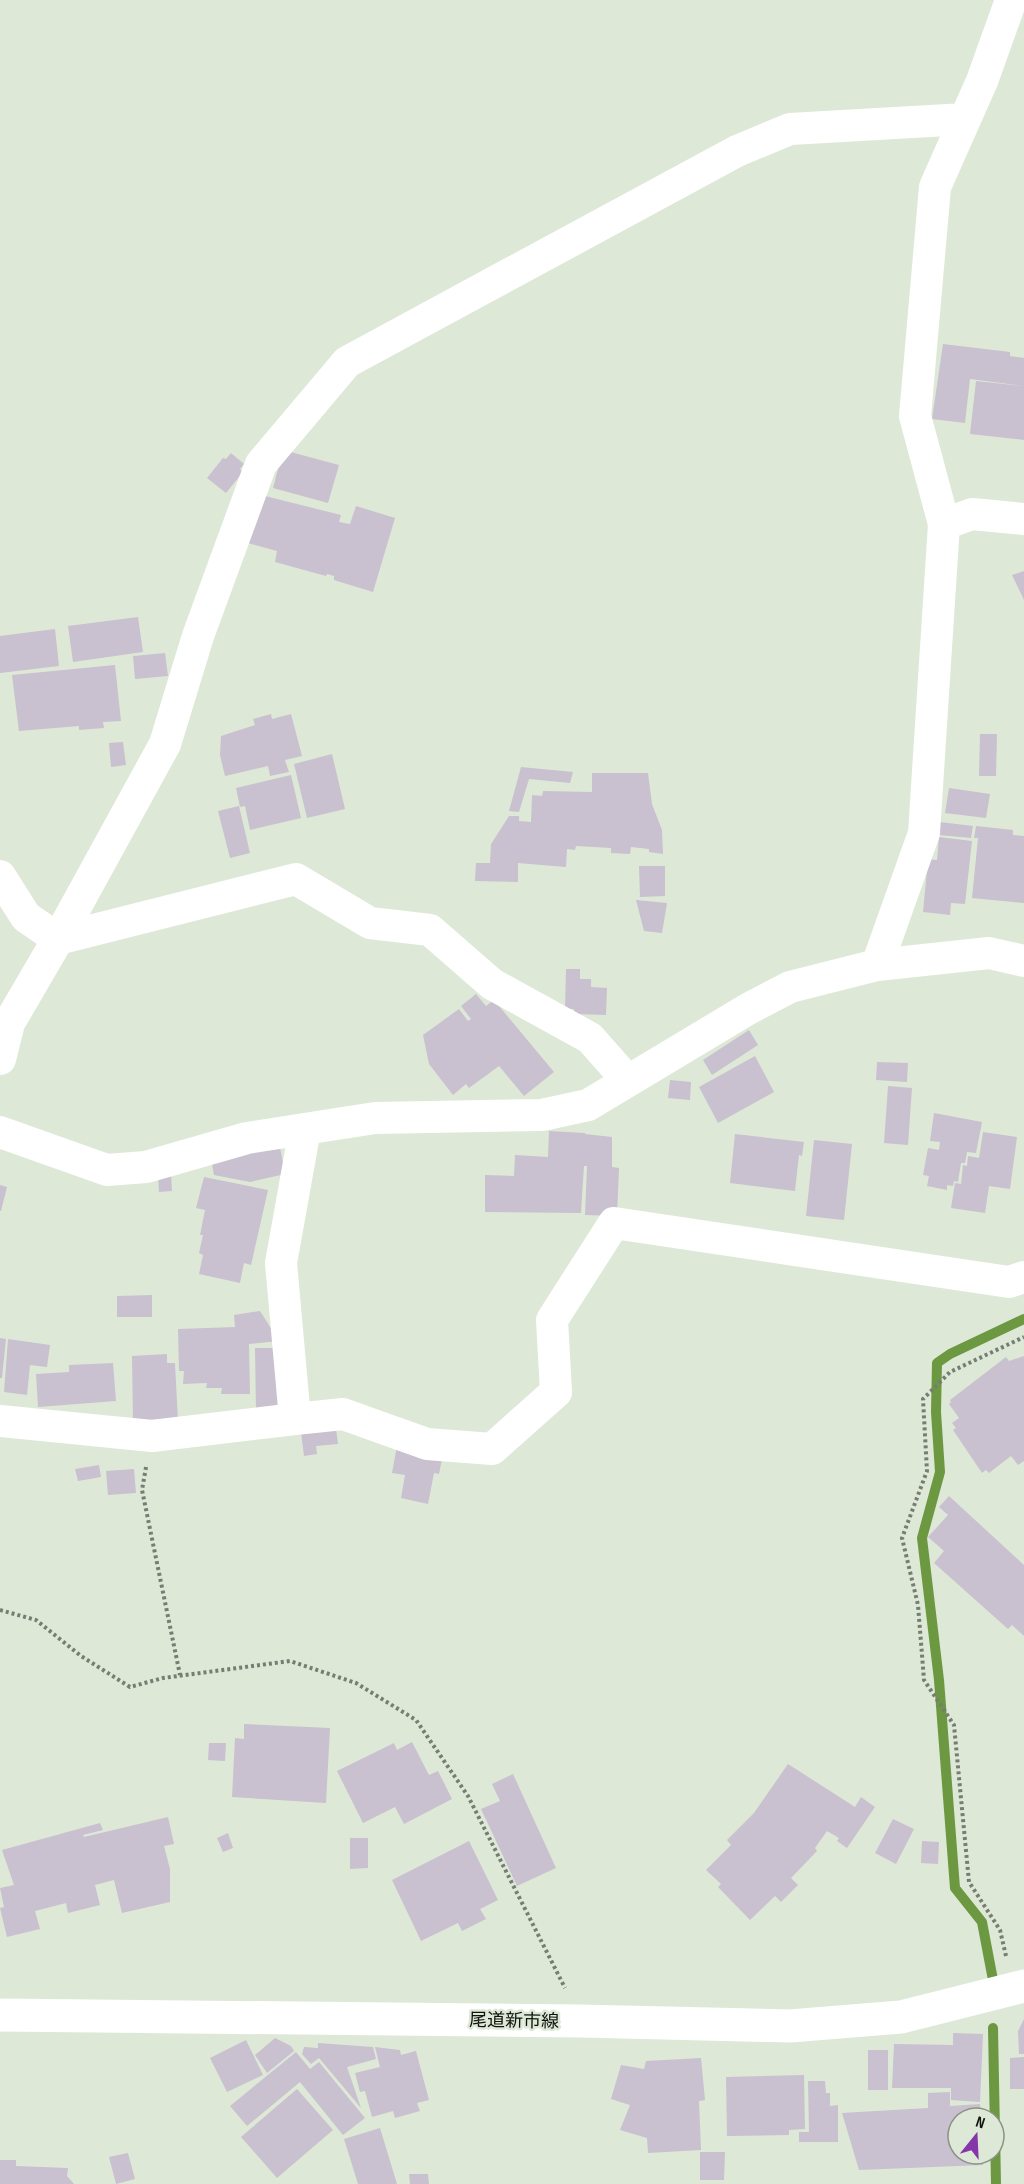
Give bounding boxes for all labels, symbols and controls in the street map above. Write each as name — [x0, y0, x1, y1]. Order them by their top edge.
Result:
street label: 尾道新市線 — [469, 2010, 559, 2032]
north arrow — [946, 2106, 1006, 2166]
text: N — [973, 2113, 987, 2134]

